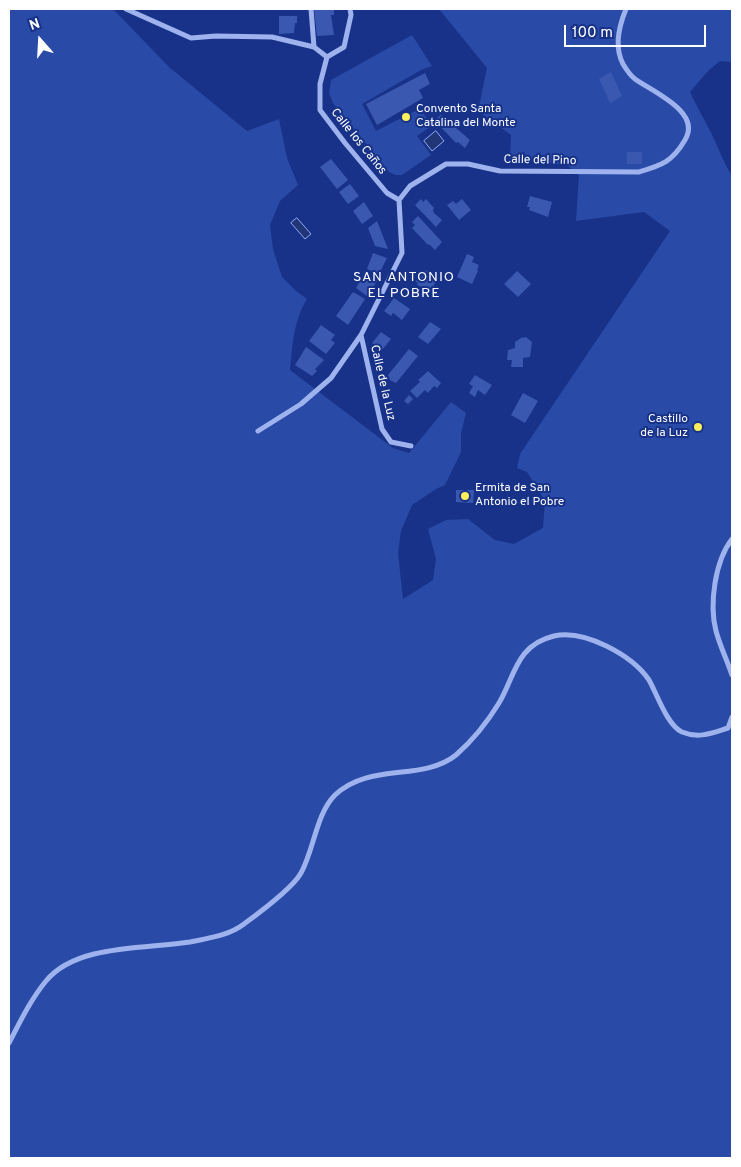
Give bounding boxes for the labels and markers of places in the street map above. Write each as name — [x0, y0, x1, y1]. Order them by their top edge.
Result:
place label: Convento Santa Catalina del Monte — [416, 103, 516, 131]
marker: Convento Santa Catalina del Monte — [400, 111, 412, 123]
place label: Castillo de la Luz — [640, 413, 688, 441]
marker: Castillo de la Luz — [692, 421, 704, 433]
place label: Ermita de San Antonio el Pobre — [475, 482, 564, 510]
marker: Ermita de San Antonio el Pobre — [459, 490, 471, 502]

